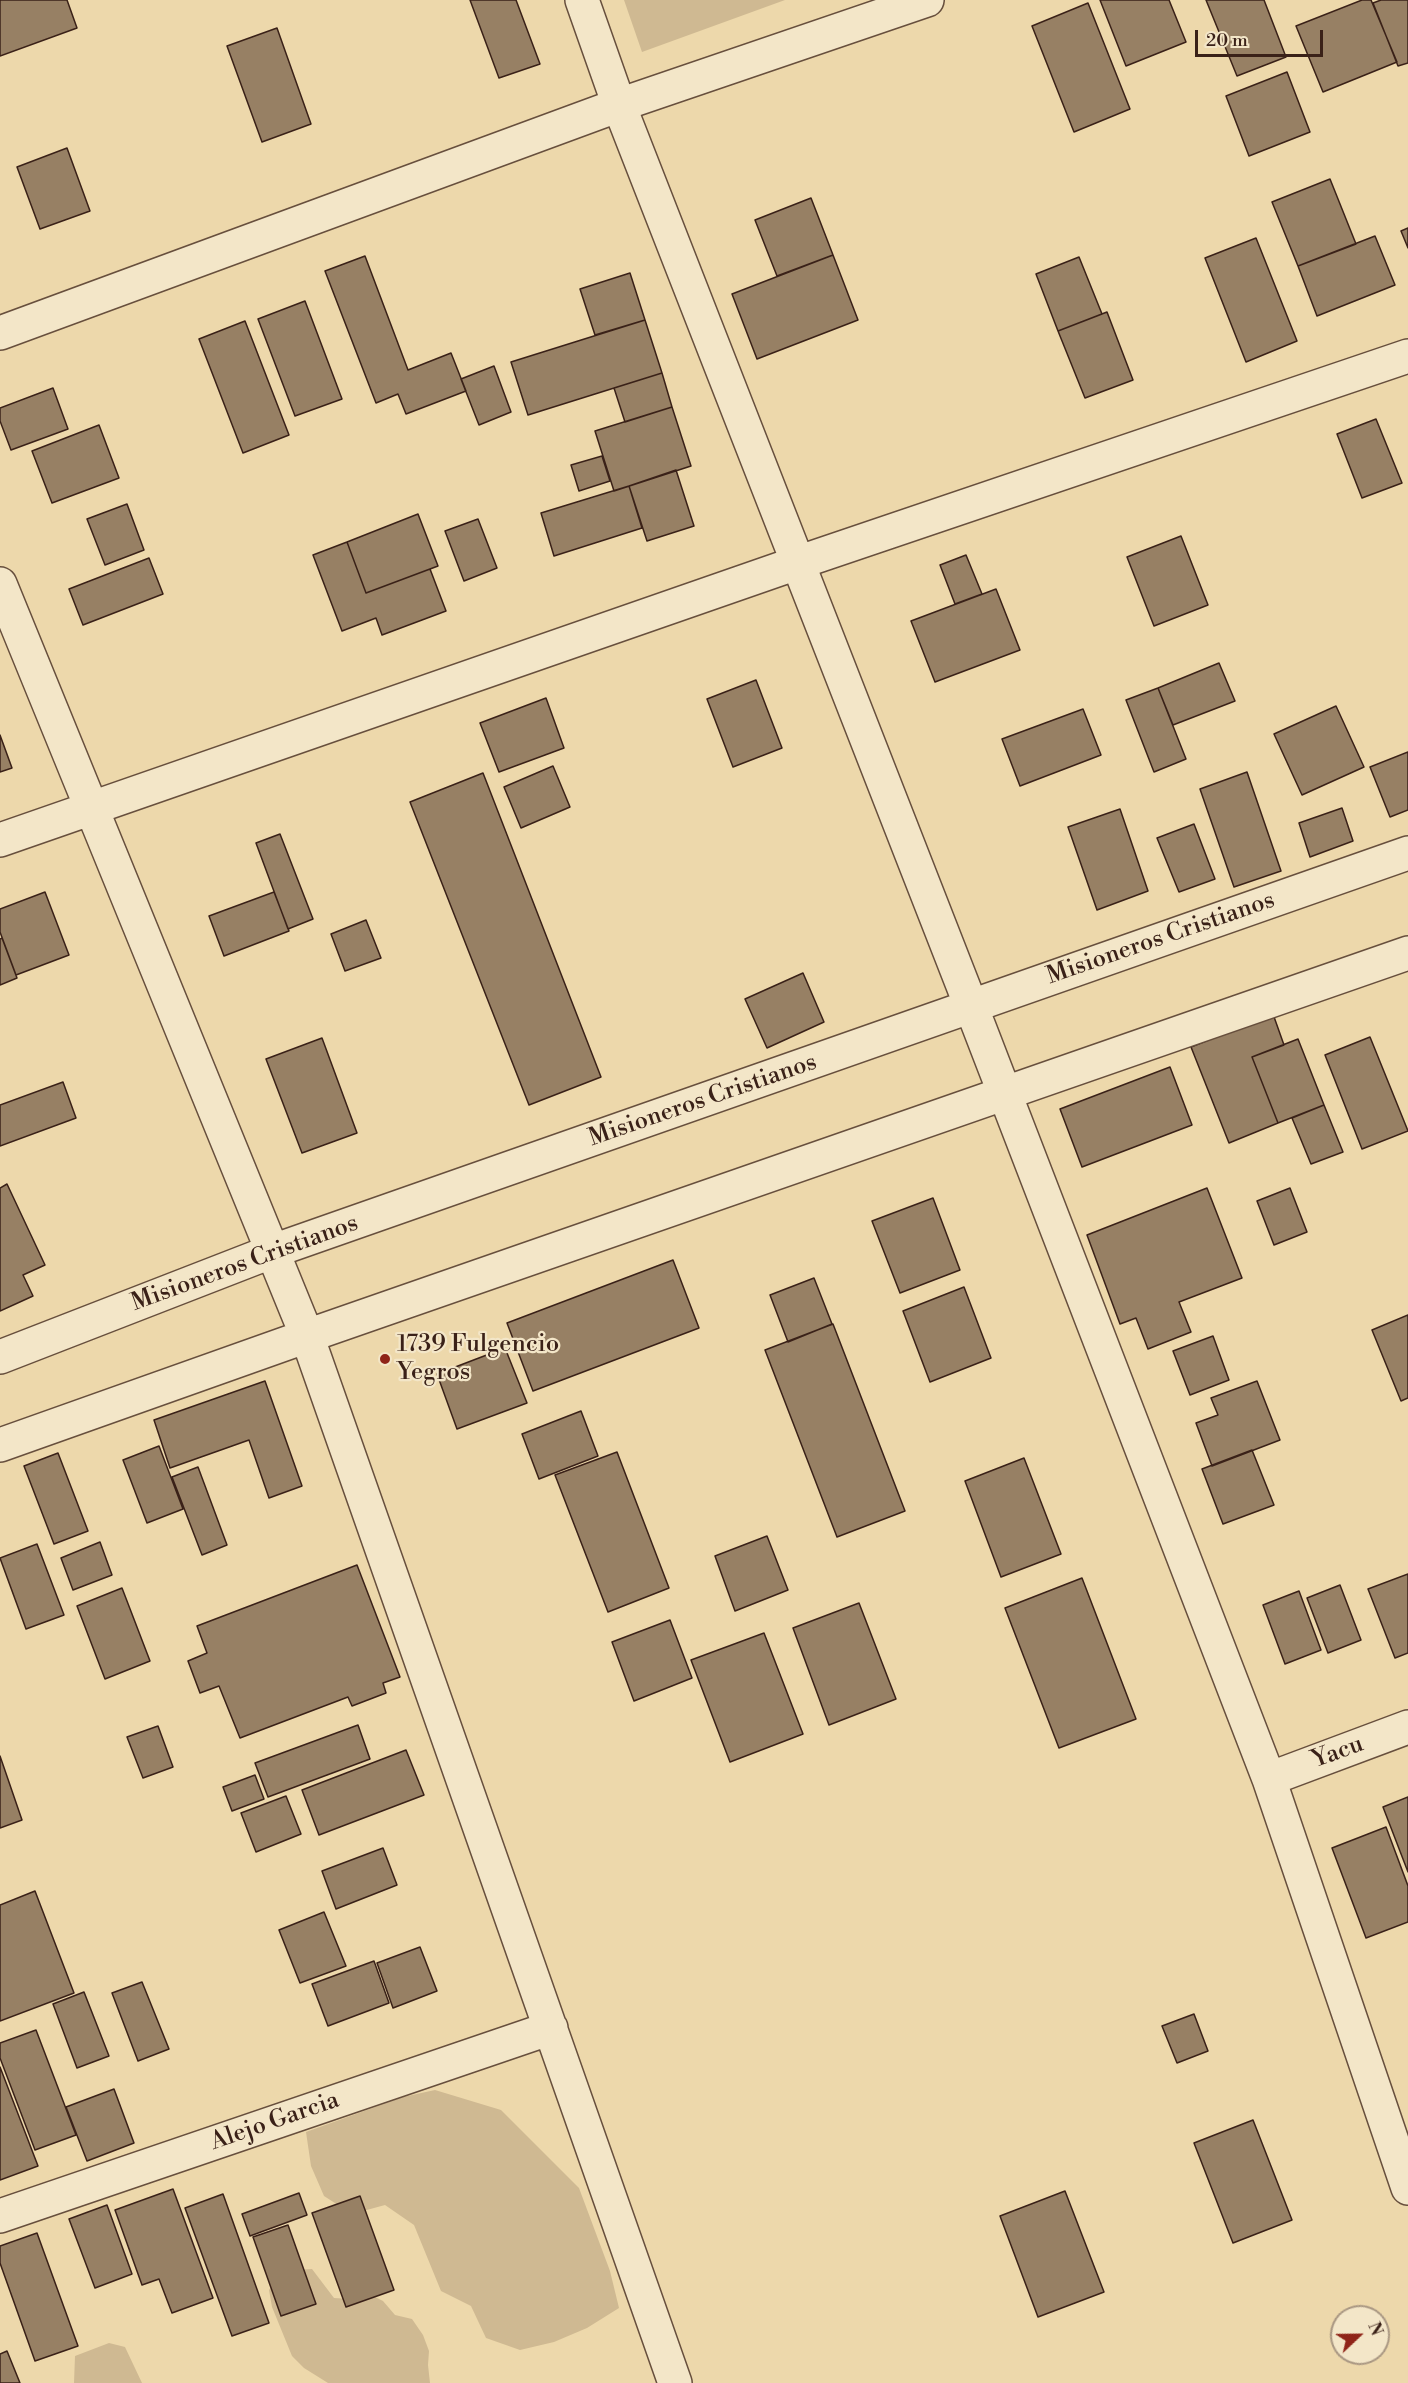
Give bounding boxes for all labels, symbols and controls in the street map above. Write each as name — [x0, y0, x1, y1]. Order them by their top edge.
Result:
scale bar — [1198, 18, 1326, 56]
text: 20 m — [1206, 29, 1248, 52]
street label: Misioneros Cristianos — [1043, 886, 1279, 992]
street label: Misioneros Cristianos — [585, 1048, 821, 1154]
street label: Misioneros Cristianos — [128, 1210, 362, 1318]
place label: 1739 Fulgencio Yegros — [397, 1331, 559, 1387]
marker: 1739 Fulgencio Yegros — [378, 1352, 392, 1366]
street label: Yacu — [1308, 1730, 1368, 1776]
street label: Alejo Garcia — [207, 2087, 343, 2157]
north arrow — [1330, 2305, 1390, 2365]
text: N — [1363, 2319, 1386, 2339]

